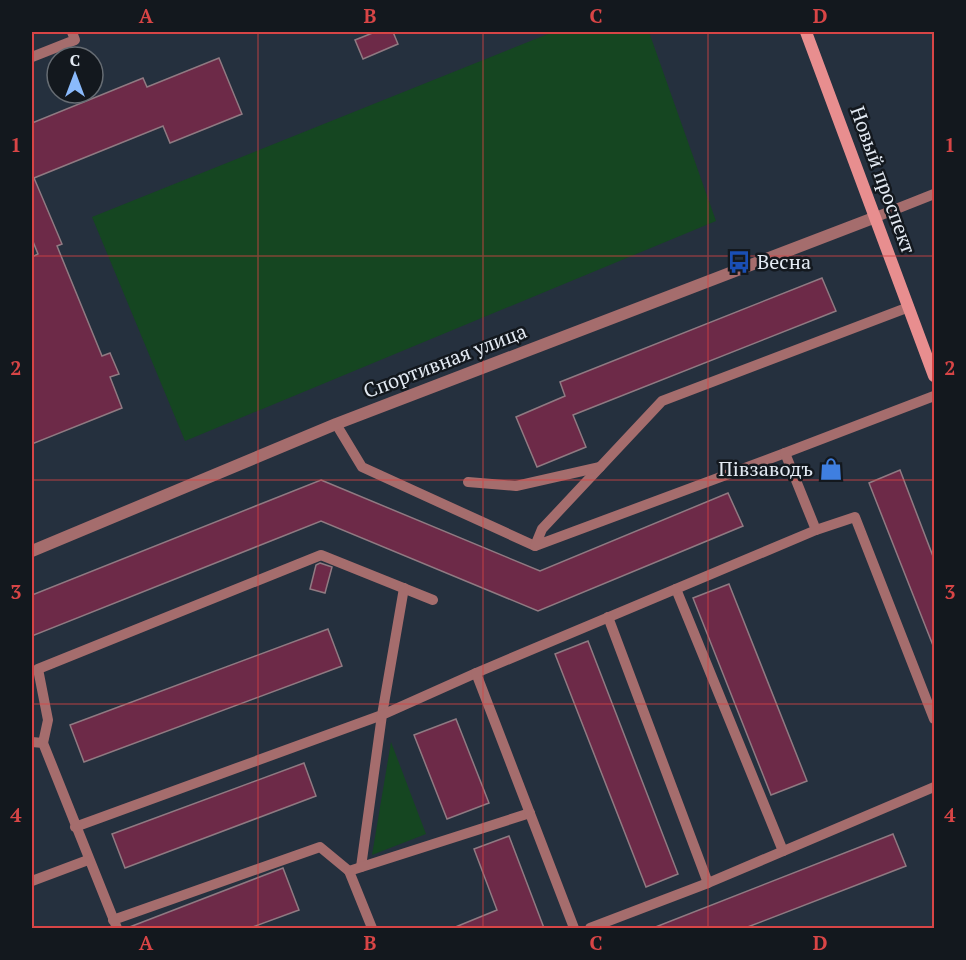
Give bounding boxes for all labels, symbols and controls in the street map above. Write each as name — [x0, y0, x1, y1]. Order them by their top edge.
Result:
text: A — [139, 2, 154, 29]
text: B — [364, 2, 377, 29]
text: C — [589, 2, 603, 29]
text: D — [813, 2, 827, 29]
north arrow — [45, 45, 105, 105]
text: С — [70, 49, 80, 71]
street label: Новый проспект — [844, 102, 923, 257]
text: 1 — [10, 131, 22, 158]
text: 1 — [944, 131, 956, 158]
place label: Весна — [757, 248, 811, 275]
bus stop icon: Весна — [726, 249, 752, 275]
street label: Спортивная улица — [359, 317, 530, 404]
text: 2 — [10, 354, 22, 381]
text: 2 — [944, 354, 956, 381]
place label: Півзаводъ — [718, 455, 813, 482]
shop icon: Півзаводъ — [818, 456, 844, 482]
text: 3 — [10, 578, 22, 605]
text: 3 — [944, 578, 956, 605]
text: 4 — [10, 801, 22, 828]
text: 4 — [944, 801, 956, 828]
text: A — [139, 929, 154, 956]
text: B — [364, 929, 377, 956]
text: C — [589, 929, 603, 956]
text: D — [813, 929, 827, 956]

